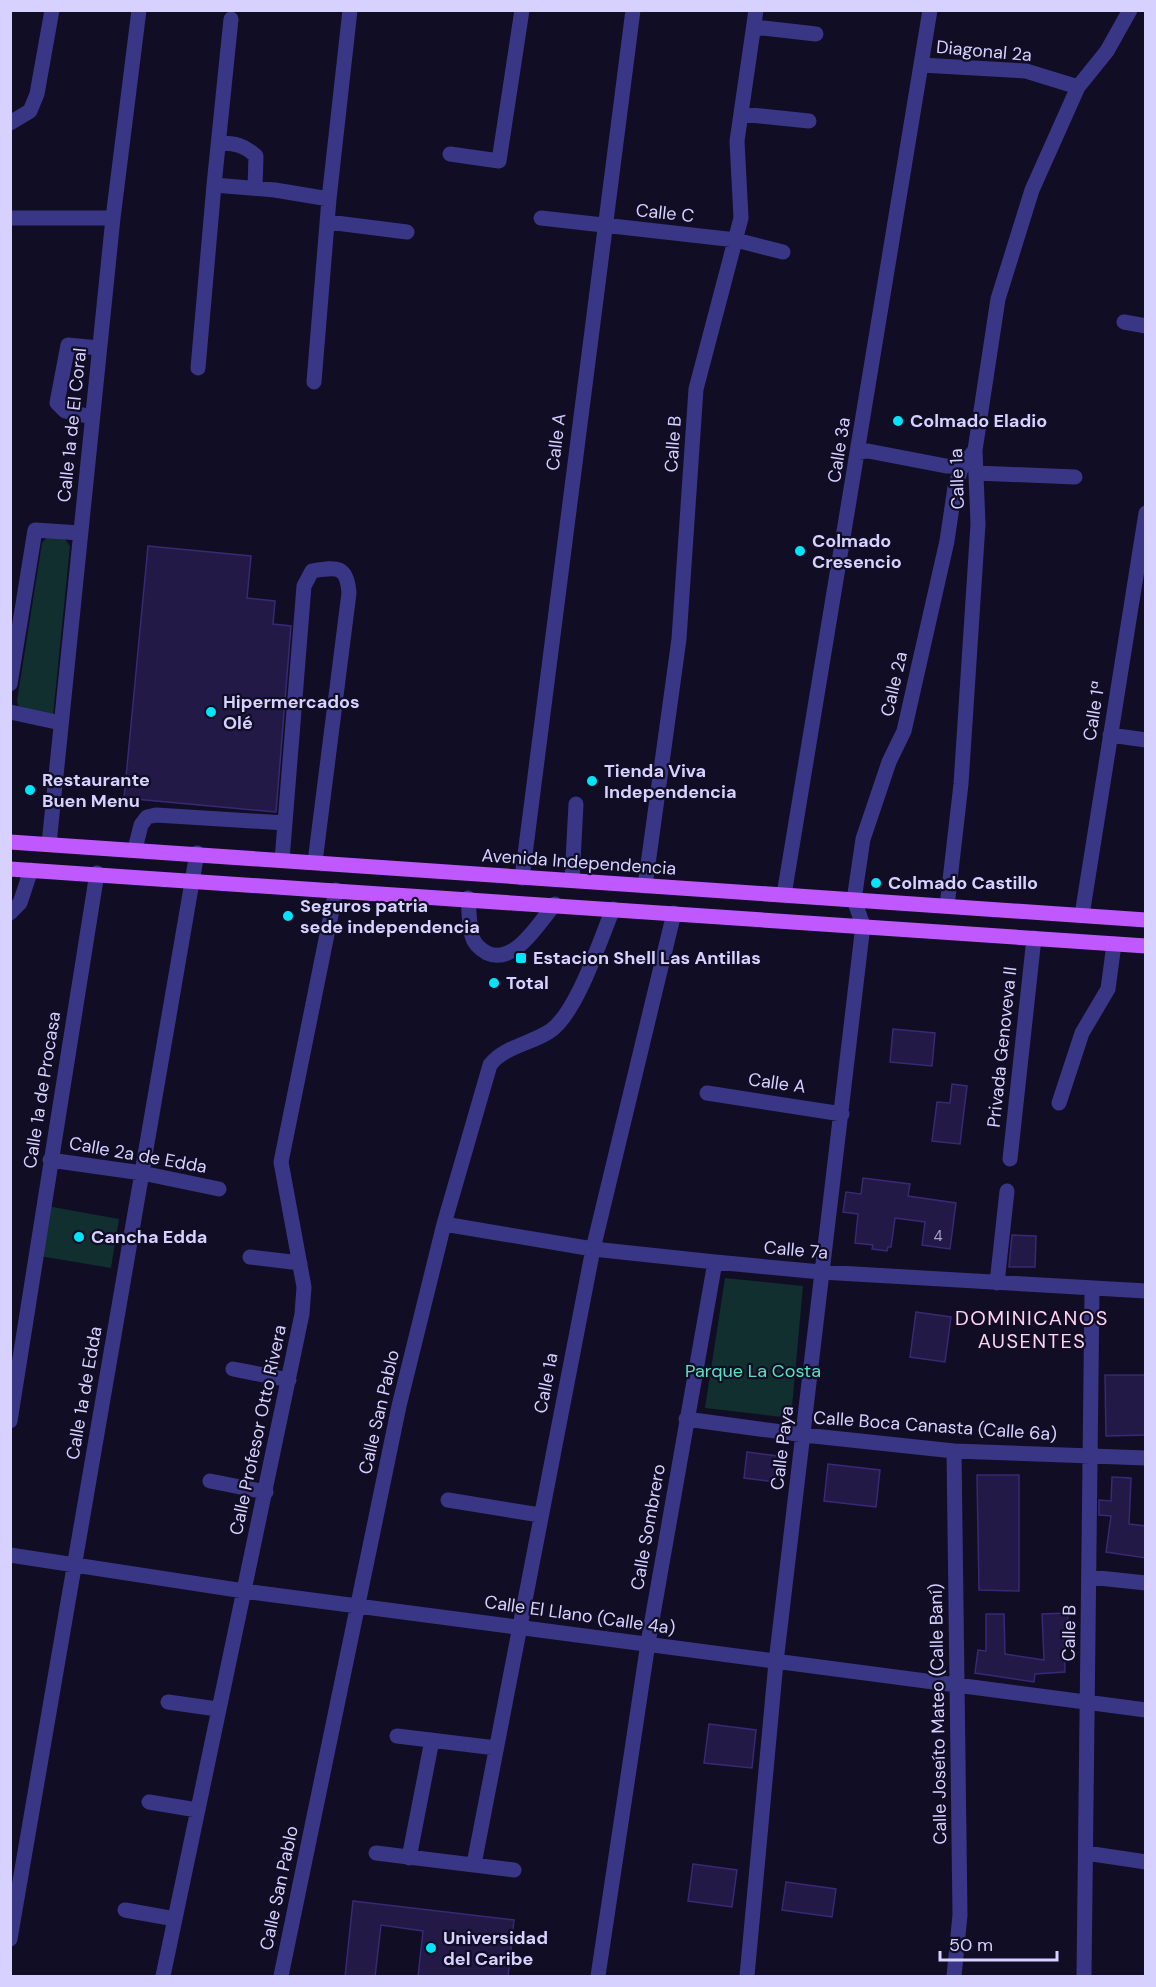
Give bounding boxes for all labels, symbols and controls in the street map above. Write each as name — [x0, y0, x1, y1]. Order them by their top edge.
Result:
street label: Diagonal 2a — [935, 35, 1033, 67]
street label: Calle C — [635, 198, 696, 228]
street label: Calle 1a de El Coral — [52, 347, 92, 503]
place label: Colmado Eladio — [910, 409, 1047, 433]
street label: Calle A — [541, 412, 571, 472]
marker: Colmado Eladio — [891, 414, 905, 428]
street label: Calle B — [659, 415, 687, 473]
street label: Calle 3a — [822, 415, 856, 485]
street label: Calle 1a — [944, 448, 970, 510]
place label: Colmado Cresencio — [812, 529, 902, 574]
marker: Colmado Cresencio — [793, 544, 807, 558]
street label: Calle 2a — [875, 649, 913, 719]
street label: Calle 1ª — [1077, 680, 1111, 742]
place label: Hipermercados Olé — [223, 690, 360, 735]
marker: Hipermercados Olé — [204, 705, 218, 719]
place label: Tienda Viva Independencia — [604, 759, 737, 804]
place label: Restaurante Buen Menu — [42, 768, 150, 813]
marker: Tienda Viva Independencia — [585, 774, 599, 788]
marker: Restaurante Buen Menu — [23, 783, 37, 797]
street label: Avenida Independencia — [481, 843, 677, 881]
place label: Colmado Castillo — [888, 871, 1038, 895]
marker: Colmado Castillo — [869, 876, 883, 890]
place label: Seguros patria sede independencia — [300, 894, 480, 939]
marker: Seguros patria sede independencia — [281, 909, 295, 923]
place label: Estacion Shell Las Antillas — [533, 946, 761, 970]
marker: Estacion Shell Las Antillas — [514, 951, 528, 965]
street label: Privada Genoveva II — [982, 965, 1022, 1129]
place label: Total — [506, 971, 549, 995]
marker: Total — [487, 976, 501, 990]
street label: Calle 1a de Procasa — [18, 1010, 66, 1170]
street label: Calle A — [747, 1067, 807, 1099]
street label: Calle 2a de Edda — [67, 1131, 209, 1179]
place label: Cancha Edda — [91, 1225, 207, 1249]
house number: 4 — [933, 1226, 943, 1246]
marker: Cancha Edda — [72, 1230, 86, 1244]
street label: Calle 7a — [763, 1235, 829, 1265]
district label: DOMINICANOS AUSENTES — [955, 1305, 1109, 1354]
street label: Calle Profesor Otto Rivera — [224, 1323, 292, 1537]
street label: Calle 1a de Edda — [60, 1325, 108, 1461]
street label: Calle San Pablo — [353, 1347, 405, 1477]
street label: Calle 1a — [528, 1351, 564, 1415]
park label: Parque La Costa — [685, 1359, 821, 1383]
street label: Calle Paya — [765, 1405, 799, 1491]
street label: Calle Boca Canasta (Calle 6a) — [812, 1406, 1058, 1446]
street label: Calle Sombrero — [625, 1462, 671, 1592]
street label: Calle Joseíto Mateo (Calle Baní) — [924, 1583, 952, 1845]
street label: Calle El Llano (Calle 4a) — [483, 1590, 677, 1640]
street label: Calle B — [1057, 1604, 1081, 1662]
street label: Calle San Pablo — [254, 1823, 304, 1953]
scale bar — [940, 1924, 1057, 1962]
place label: Universidad del Caribe — [443, 1926, 548, 1971]
text: 50 m — [949, 1933, 993, 1957]
marker: Universidad del Caribe — [424, 1941, 438, 1955]

